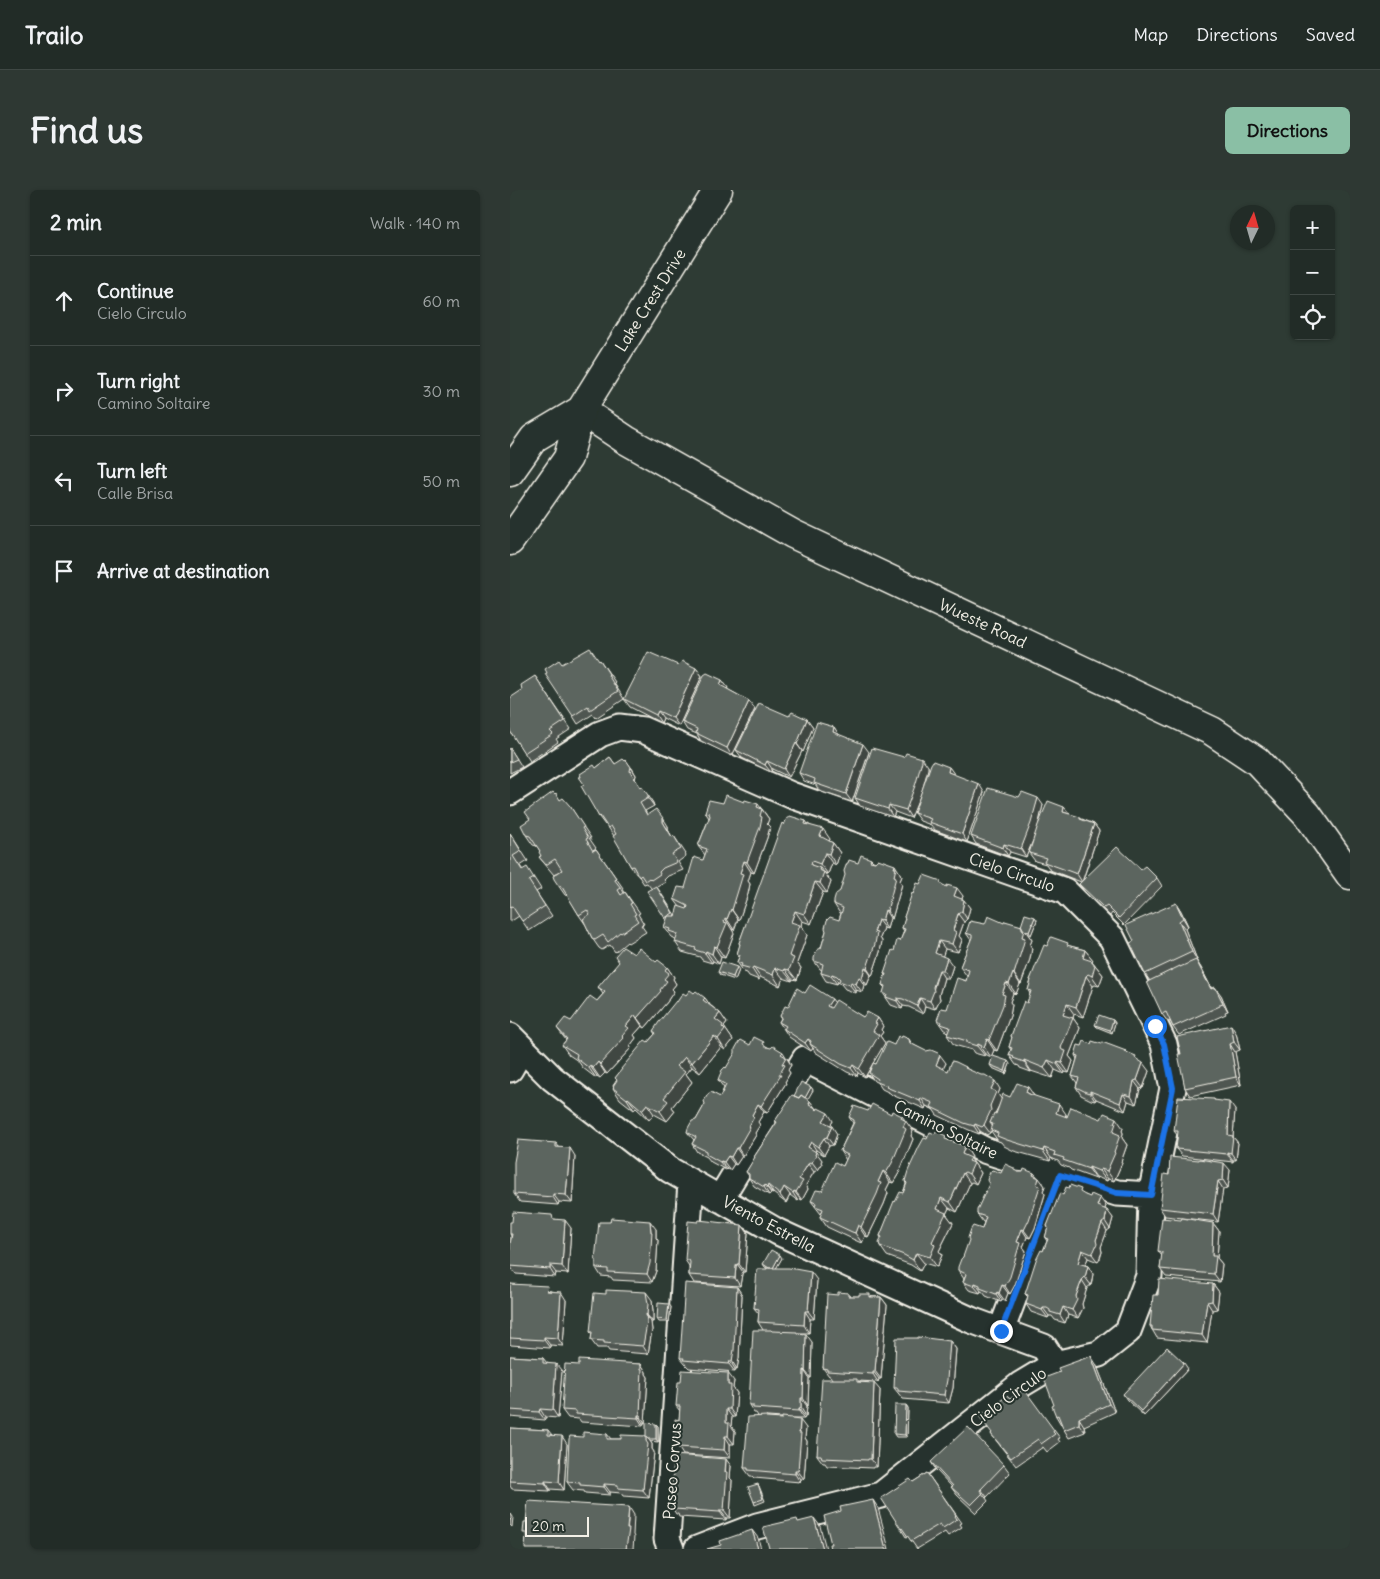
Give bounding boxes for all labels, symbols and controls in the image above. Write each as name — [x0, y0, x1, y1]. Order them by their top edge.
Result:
text: Trailo — [25, 20, 83, 50]
text: Map — [1133, 23, 1168, 46]
text: Directions — [1196, 23, 1278, 46]
text: Saved — [1306, 23, 1355, 46]
button: Directions — [1225, 107, 1350, 154]
text: Find us — [30, 108, 143, 152]
north arrow — [1230, 205, 1275, 250]
map controls — [1290, 205, 1335, 340]
button: + — [1290, 205, 1335, 250]
text: 2 min — [50, 209, 102, 236]
text: Walk · 140 m — [370, 213, 460, 233]
street label: Lake Crest Drive — [610, 245, 690, 355]
button: − — [1290, 250, 1335, 295]
text: Continue — [97, 279, 174, 303]
icon: ahead — [50, 287, 78, 315]
text: 60 m — [422, 291, 460, 311]
button: locate — [1290, 295, 1335, 340]
text: Cielo Circulo — [97, 303, 187, 323]
text: Turn right — [97, 369, 180, 393]
icon: right — [50, 377, 78, 405]
text: 30 m — [423, 381, 460, 401]
text: Camino Soltaire — [97, 393, 210, 413]
text: Turn left — [97, 459, 167, 483]
icon: left — [50, 467, 78, 495]
text: 50 m — [422, 471, 460, 491]
text: Calle Brisa — [97, 483, 173, 503]
icon: arrive — [50, 557, 78, 585]
text: Arrive at destination — [97, 559, 270, 583]
street label: Wueste Road — [936, 594, 1030, 652]
street label: Cielo Circulo — [966, 848, 1058, 896]
route start — [1144, 1015, 1167, 1038]
street label: Camino Soltaire — [891, 1095, 1001, 1163]
street label: Viento Estrella — [719, 1191, 819, 1257]
route end — [990, 1320, 1013, 1343]
street label: Cielo Circulo — [966, 1363, 1050, 1431]
street label: Paseo Corvus — [659, 1422, 685, 1520]
scale bar — [525, 1514, 589, 1537]
text: 20 m — [532, 1517, 565, 1535]

